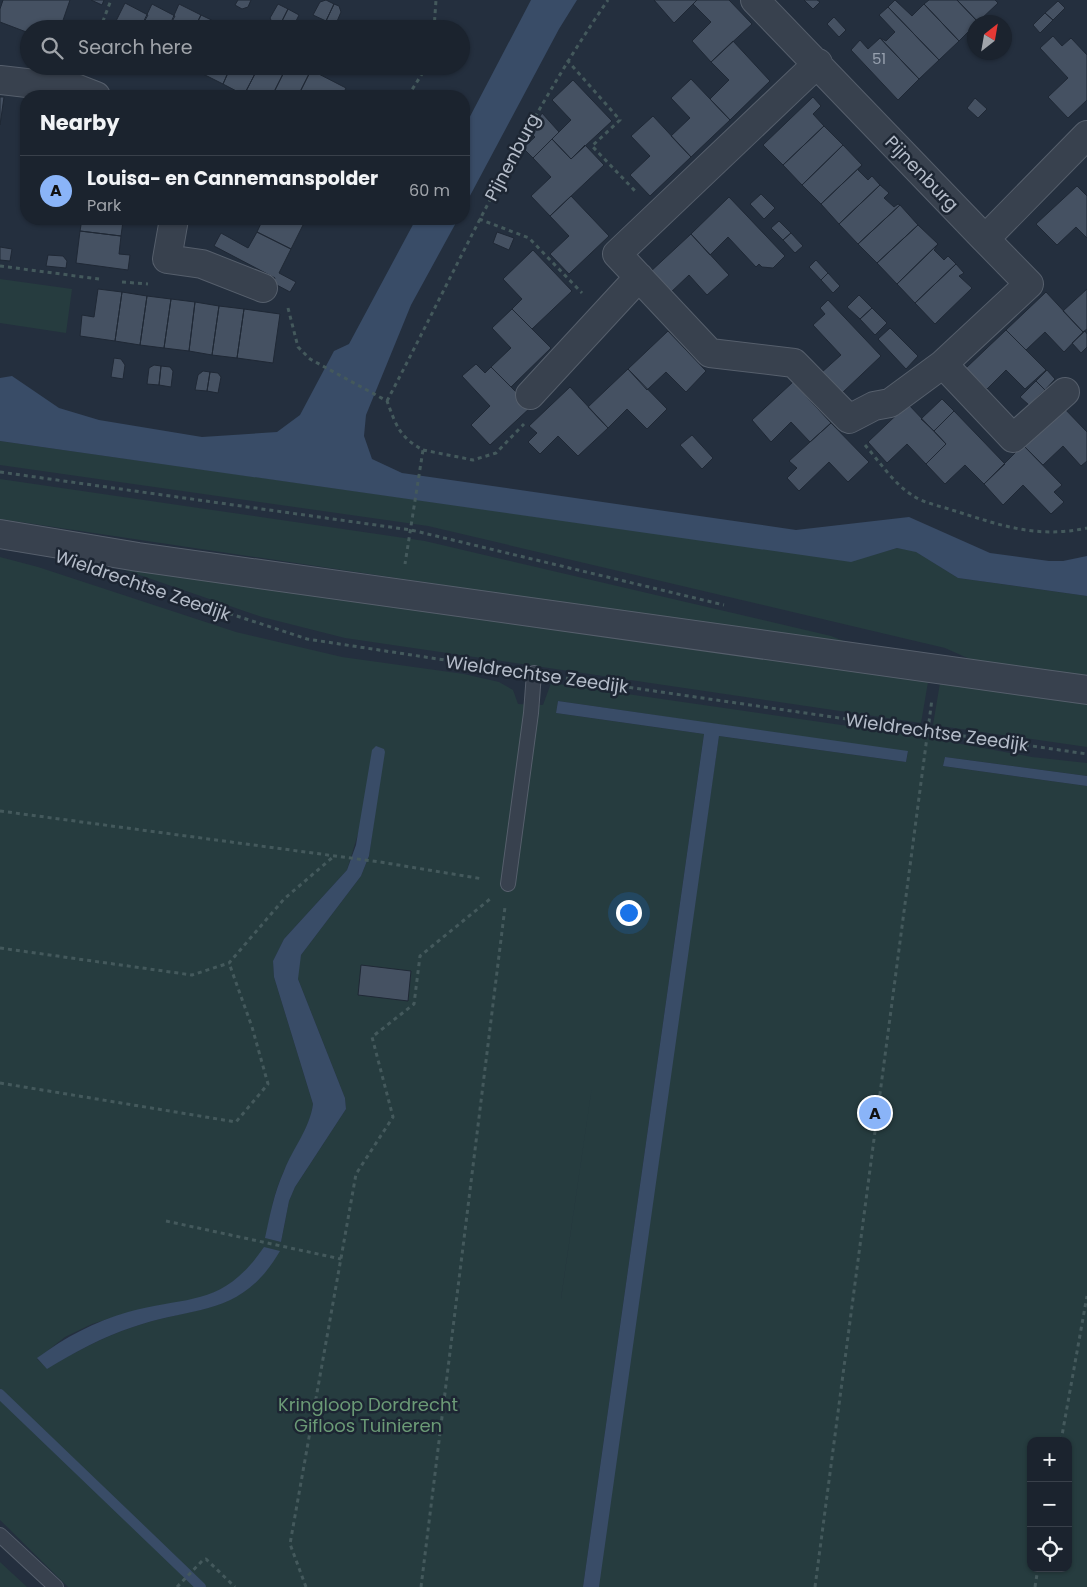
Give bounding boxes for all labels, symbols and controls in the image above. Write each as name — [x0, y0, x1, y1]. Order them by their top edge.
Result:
north arrow — [967, 15, 1012, 60]
search box — [20, 20, 470, 75]
icon: search — [38, 34, 66, 62]
text: Search here — [78, 34, 192, 61]
house number: 51 — [872, 48, 886, 69]
text: Nearby — [40, 108, 120, 137]
street label: Pijnenburg — [478, 109, 546, 205]
street label: Pijnenburg — [880, 130, 964, 216]
text: Louisa- en Cannemanspolder — [87, 165, 378, 192]
text: A — [50, 179, 62, 202]
text: 60 m — [409, 179, 450, 202]
text: Park — [87, 194, 121, 217]
street label: Wieldrechtse Zeedijk — [52, 543, 235, 627]
street label: Wieldrechtse Zeedijk — [444, 649, 631, 699]
street label: Wieldrechtse Zeedijk — [844, 707, 1031, 757]
your location — [616, 900, 642, 926]
pin: A — [859, 1094, 891, 1132]
park label: Kringloop Dordrecht Gifloos Tuinieren — [278, 1392, 458, 1438]
map controls — [1027, 1437, 1072, 1572]
button: + — [1027, 1437, 1072, 1482]
button: − — [1027, 1482, 1072, 1527]
button: locate — [1027, 1527, 1072, 1572]

